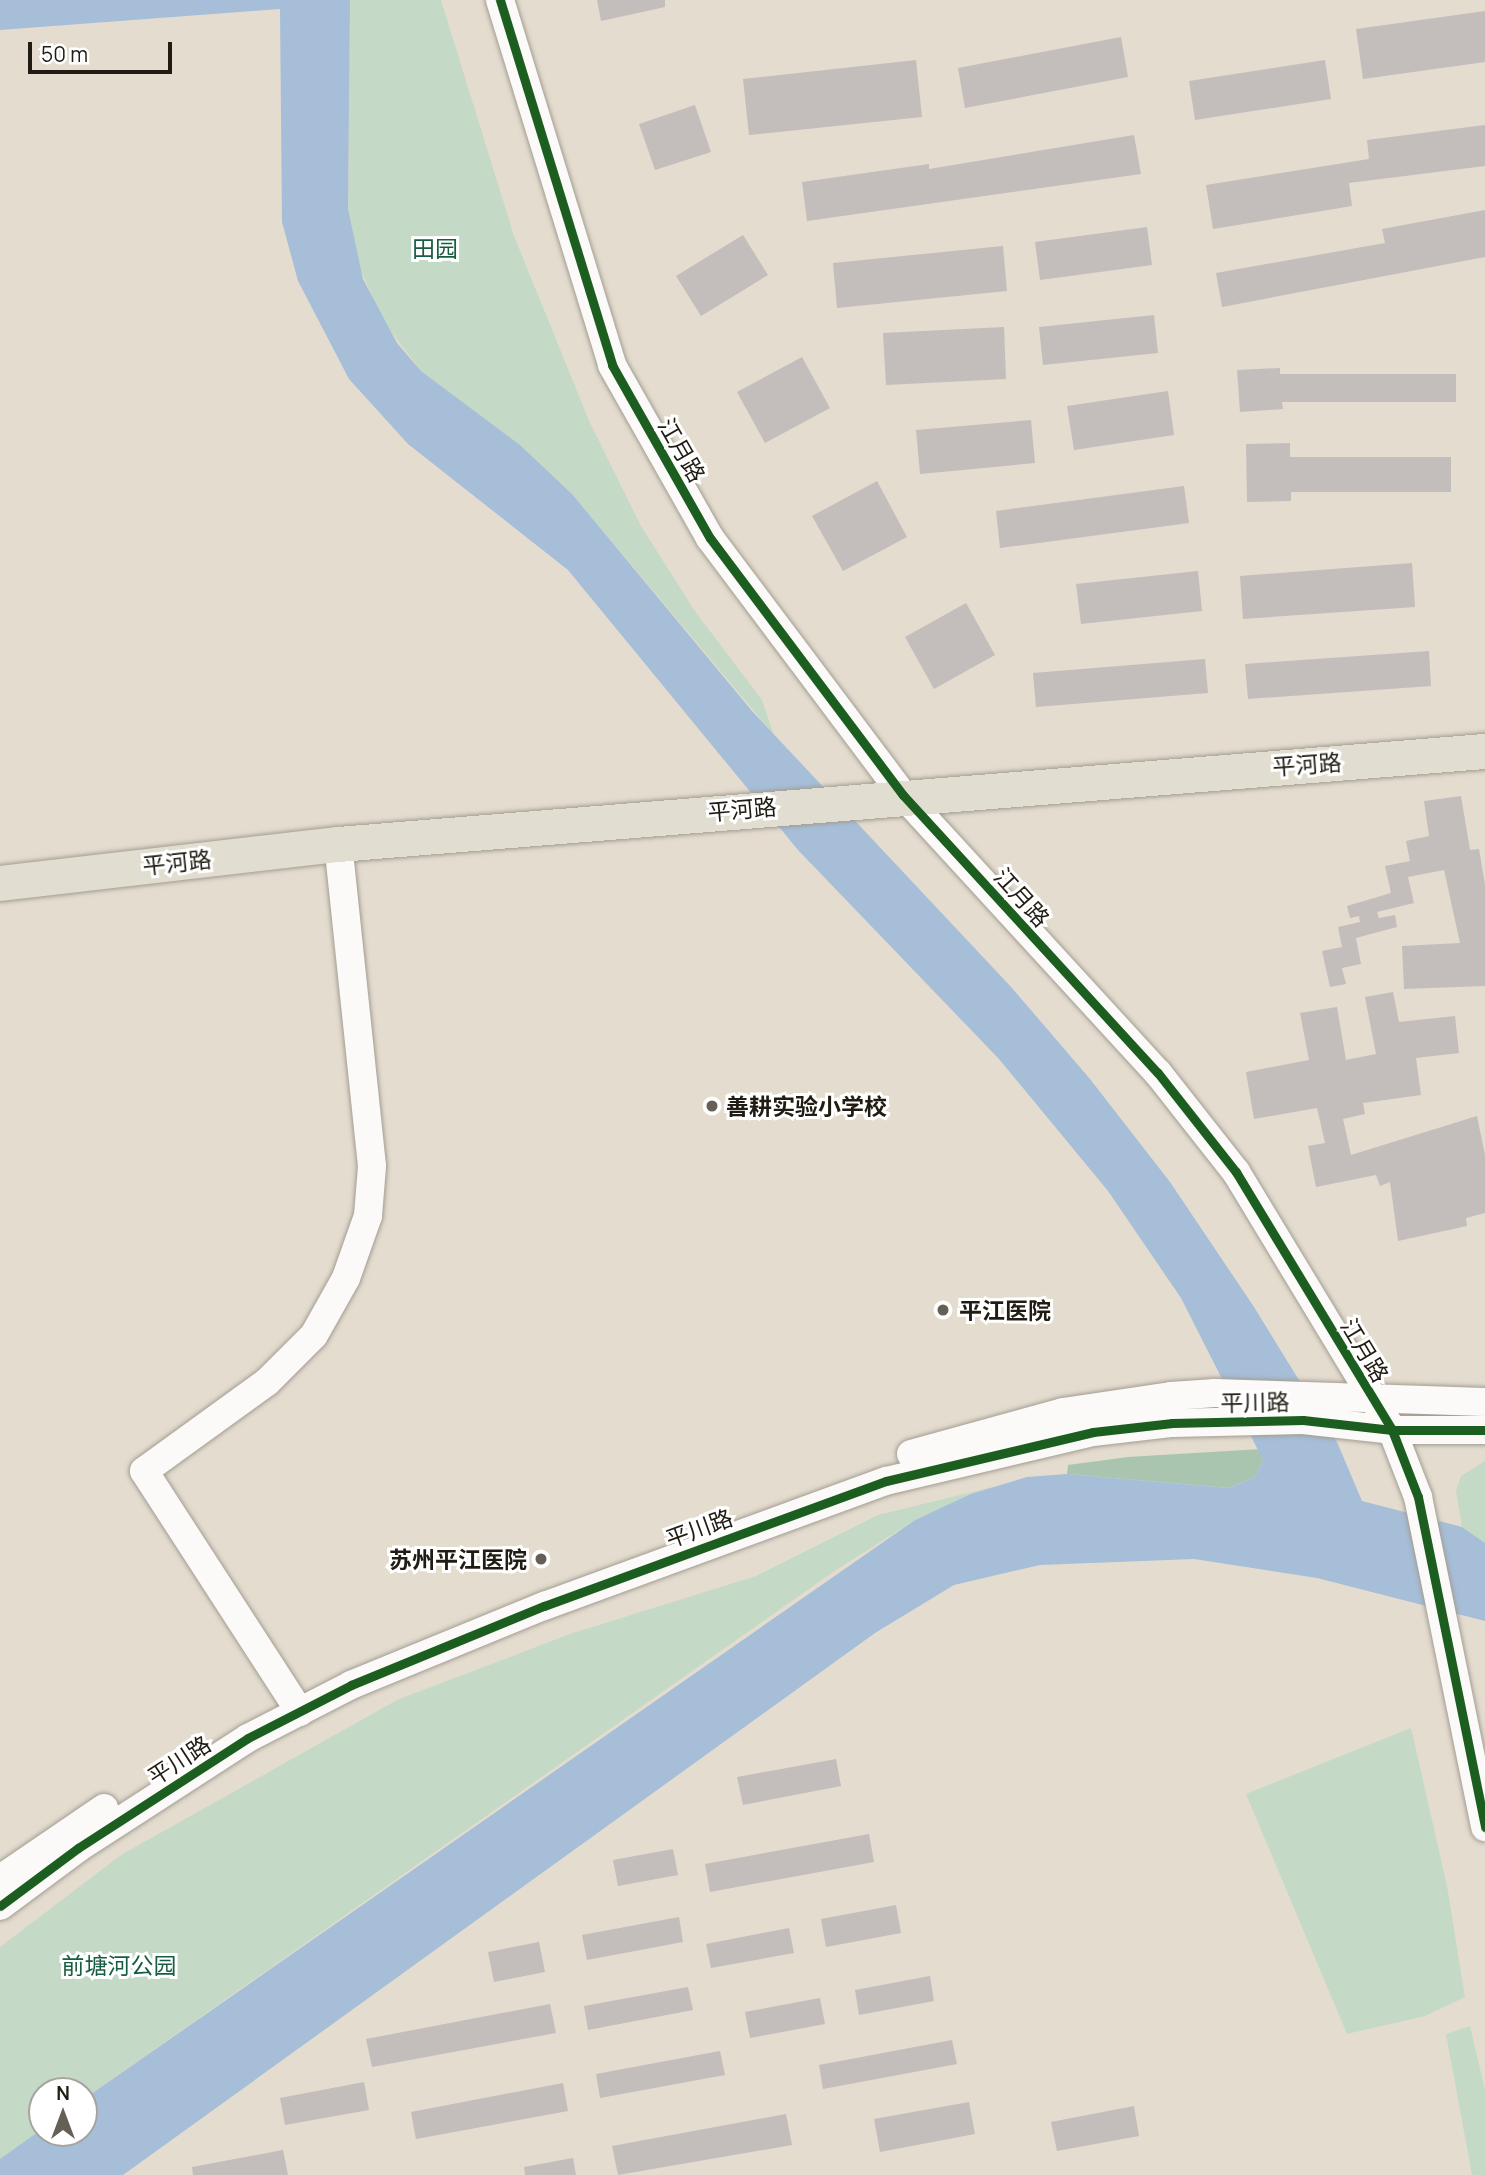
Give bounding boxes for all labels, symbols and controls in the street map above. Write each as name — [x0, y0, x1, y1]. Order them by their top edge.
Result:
scale bar — [32, 28, 175, 72]
text: 50 m — [41, 40, 88, 68]
park label: 田园 — [412, 234, 458, 262]
street label: 江月路 — [653, 413, 711, 487]
street label: 平河路 — [1272, 748, 1342, 780]
street label: 平河路 — [706, 792, 778, 826]
street label: 平河路 — [141, 845, 213, 879]
street label: 江月路 — [989, 862, 1055, 932]
place label: 善耕实验小学校 — [726, 1092, 887, 1120]
marker: 善耕实验小学校 — [704, 1098, 720, 1114]
place label: 平江医院 — [959, 1296, 1051, 1324]
marker: 平江医院 — [933, 1300, 953, 1320]
street label: 江月路 — [1335, 1313, 1395, 1387]
street label: 平川路 — [1220, 1388, 1290, 1416]
street label: 平川路 — [662, 1503, 736, 1553]
place label: 苏州平江医院 — [389, 1545, 527, 1573]
marker: 苏州平江医院 — [533, 1551, 549, 1567]
street label: 平川路 — [143, 1730, 215, 1790]
park label: 前塘河公园 — [62, 1951, 176, 1979]
north arrow — [28, 2077, 98, 2147]
text: N — [56, 2080, 70, 2106]

